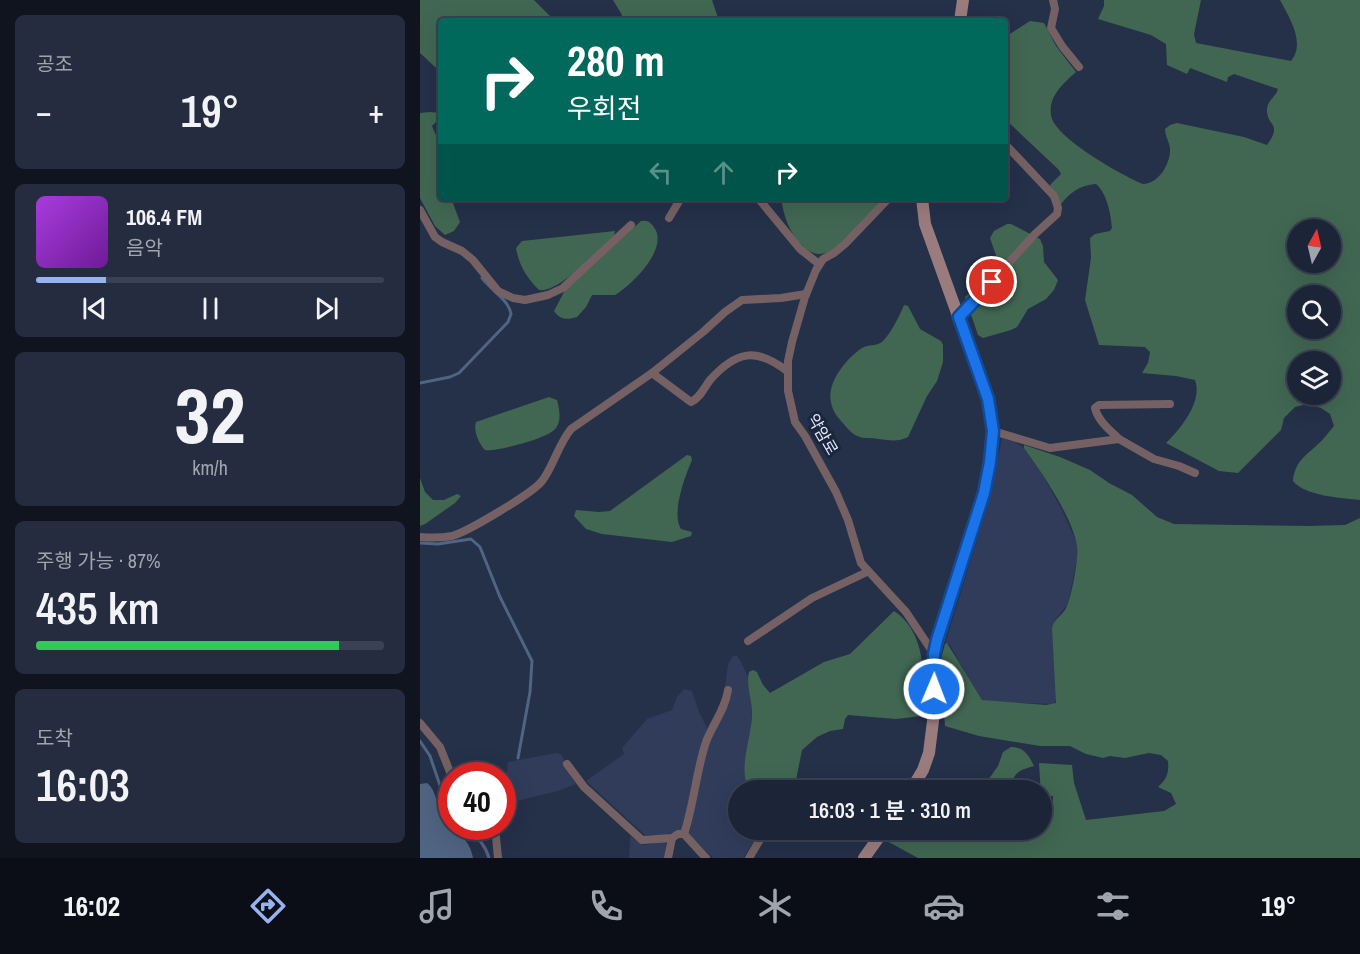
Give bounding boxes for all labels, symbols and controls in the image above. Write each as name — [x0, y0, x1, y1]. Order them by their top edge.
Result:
text: 280 m — [567, 33, 665, 89]
icon: right — [468, 42, 546, 120]
text: 공조 — [36, 50, 73, 77]
text: 19° — [180, 80, 240, 141]
text: − — [36, 89, 52, 133]
text: + — [368, 89, 384, 133]
text: 우회전 — [567, 90, 642, 126]
icon: left — [644, 156, 677, 189]
icon: ahead — [707, 156, 740, 189]
icon: right — [770, 156, 803, 189]
text: 106.4 FM — [126, 202, 202, 232]
north arrow — [1287, 219, 1341, 273]
map controls — [1287, 219, 1341, 405]
text: 음악 — [126, 234, 163, 261]
pin — [966, 256, 1017, 307]
icon: arrive — [975, 265, 1008, 298]
button: search — [1287, 285, 1341, 339]
icon: previous — [78, 292, 111, 325]
icon: pause — [194, 292, 227, 325]
icon: next — [310, 292, 343, 325]
button: layers — [1287, 351, 1341, 405]
text: 32 — [174, 362, 246, 467]
street label: 약암로 — [802, 409, 844, 459]
text: km/h — [192, 454, 228, 481]
text: 주행 가능 · 87% — [36, 547, 161, 574]
text: 435 km — [36, 577, 160, 638]
position arrow — [902, 657, 966, 721]
text: 도착 — [36, 724, 73, 751]
text: 16:03 — [36, 754, 130, 815]
speed limit sign: 40 — [438, 762, 516, 840]
text: 16:03 · 1 분 · 310 m — [809, 795, 971, 825]
icon: directions — [247, 885, 289, 927]
icon: music — [416, 885, 458, 927]
icon: phone — [585, 885, 627, 927]
icon: climate — [754, 885, 796, 927]
icon: car — [923, 885, 965, 927]
icon: filters — [1092, 885, 1134, 927]
text: 16:02 — [63, 888, 120, 924]
text: 19° — [1261, 888, 1296, 924]

